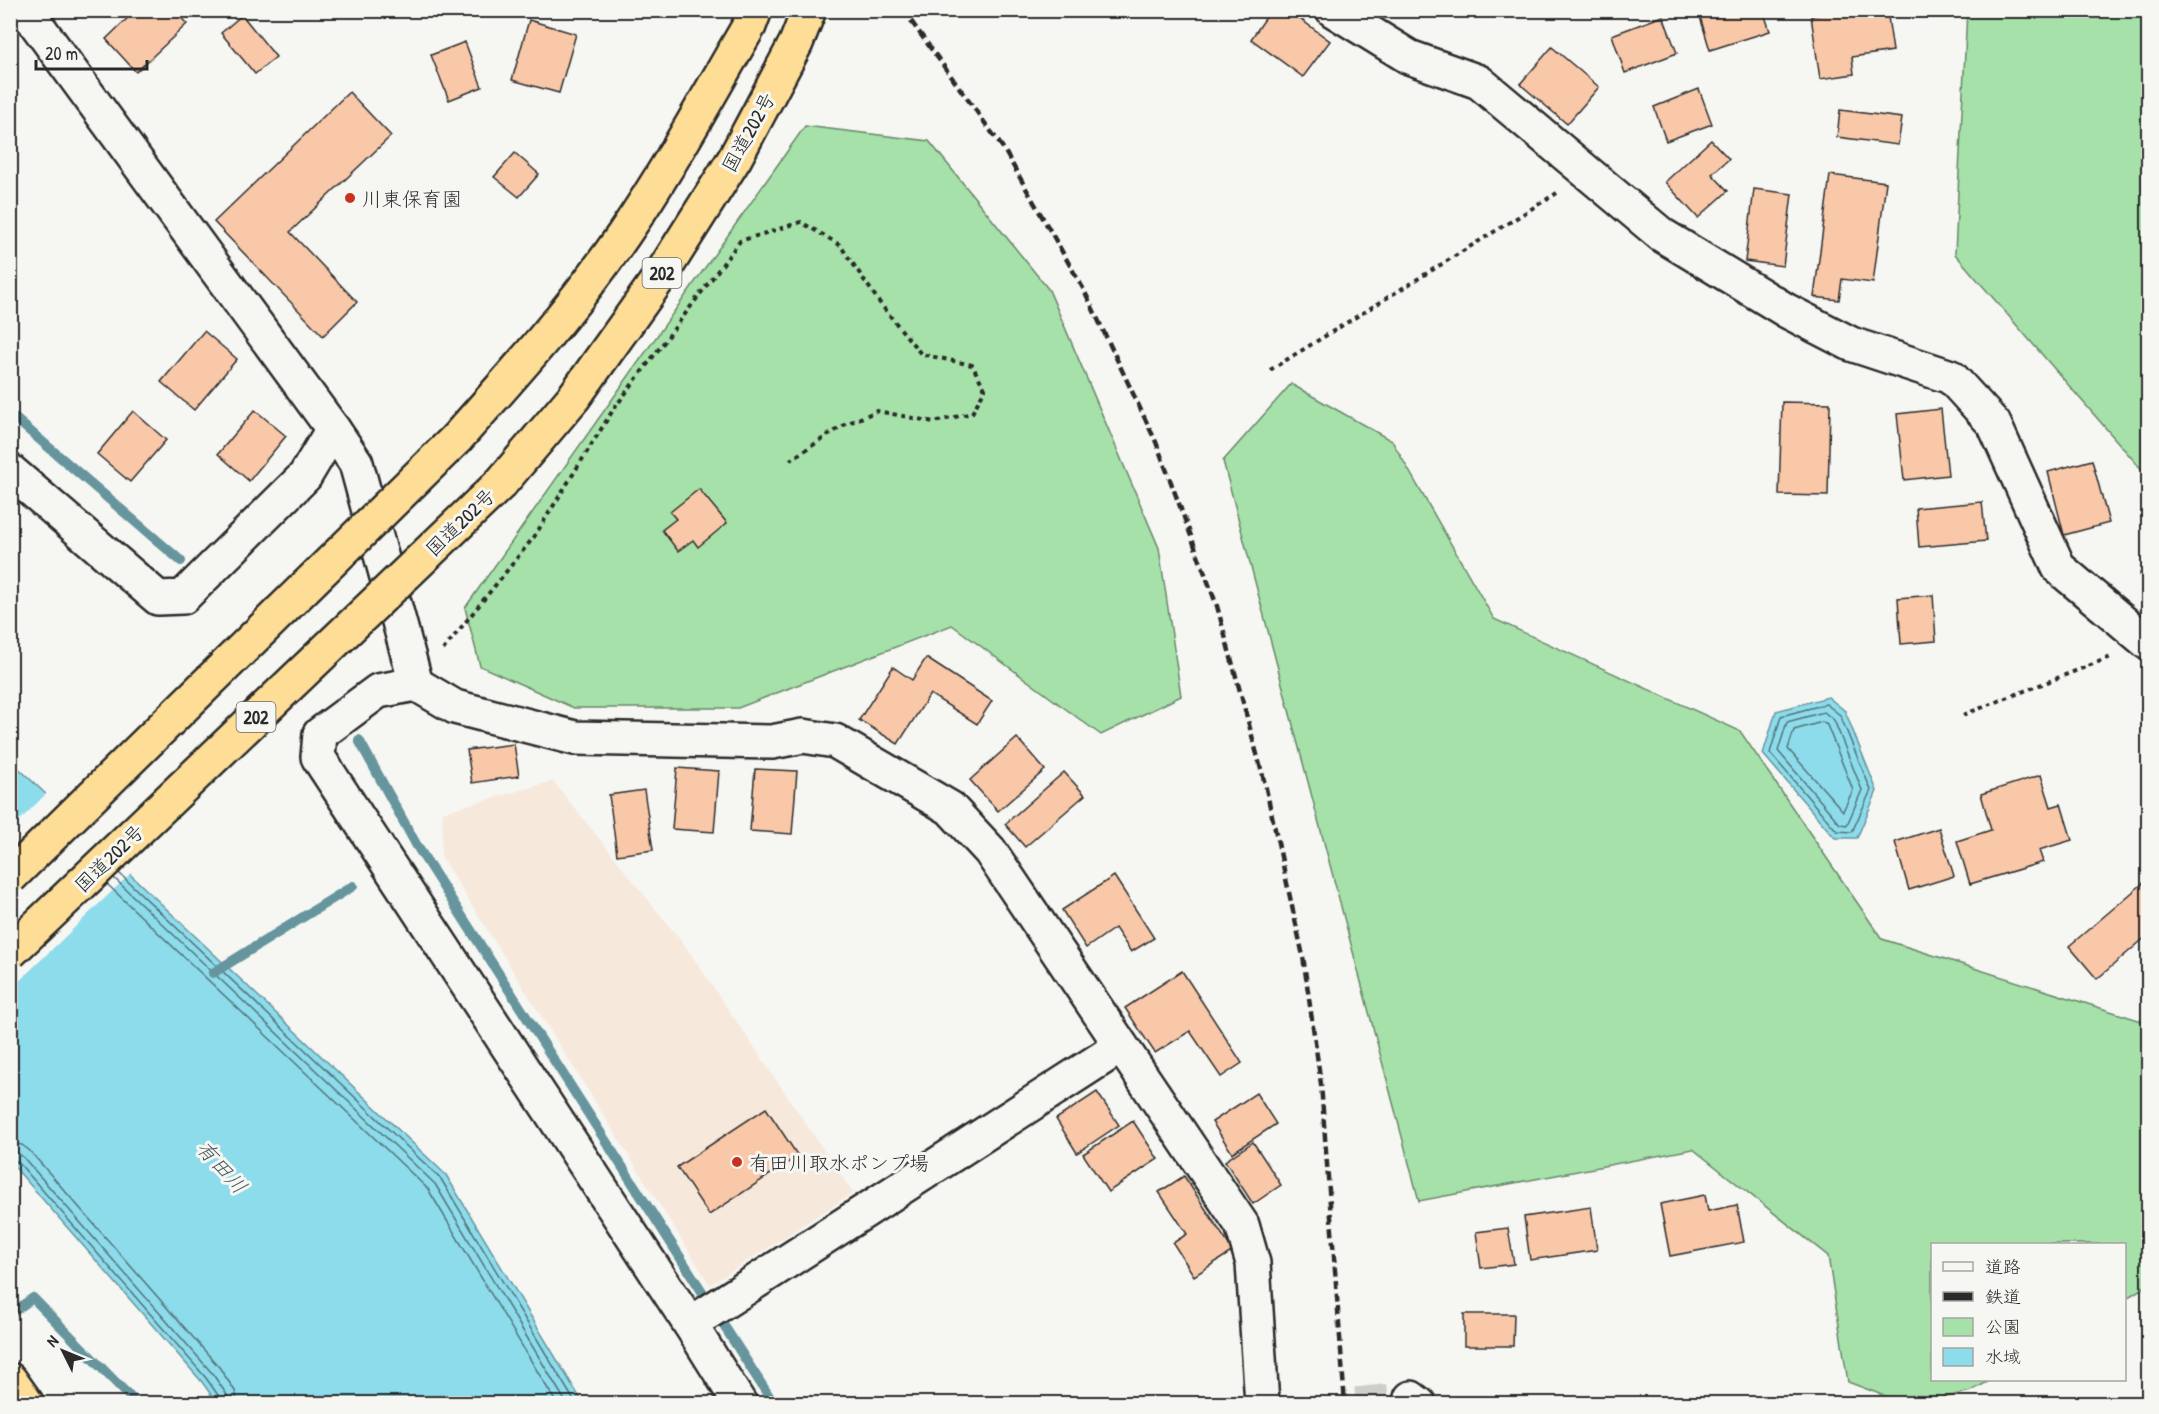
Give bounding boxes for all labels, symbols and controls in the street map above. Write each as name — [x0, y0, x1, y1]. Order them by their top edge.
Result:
scale bar — [36, 33, 147, 71]
text: 20 m — [45, 41, 78, 66]
street label: 国道202号 — [715, 87, 781, 177]
place label: 川東保育園 — [362, 185, 462, 212]
marker: 川東保育園 — [343, 191, 357, 205]
road number: 202 — [642, 258, 682, 288]
street label: 国道202号 — [419, 482, 501, 562]
road number: 202 — [236, 702, 276, 732]
street label: 国道202号 — [68, 818, 150, 898]
water label: 有田川 — [190, 1134, 254, 1200]
place label: 有田川取水ポンプ場 — [749, 1149, 929, 1176]
marker: 有田川取水ポンプ場 — [730, 1155, 744, 1169]
legend — [1931, 1243, 2126, 1381]
text: 道路 — [1985, 1254, 2021, 1279]
text: 鉄道 — [1985, 1284, 2021, 1309]
text: 公園 — [1985, 1314, 2021, 1339]
north arrow — [33, 1321, 93, 1381]
text: N — [41, 1330, 63, 1351]
text: 水域 — [1985, 1344, 2021, 1369]

